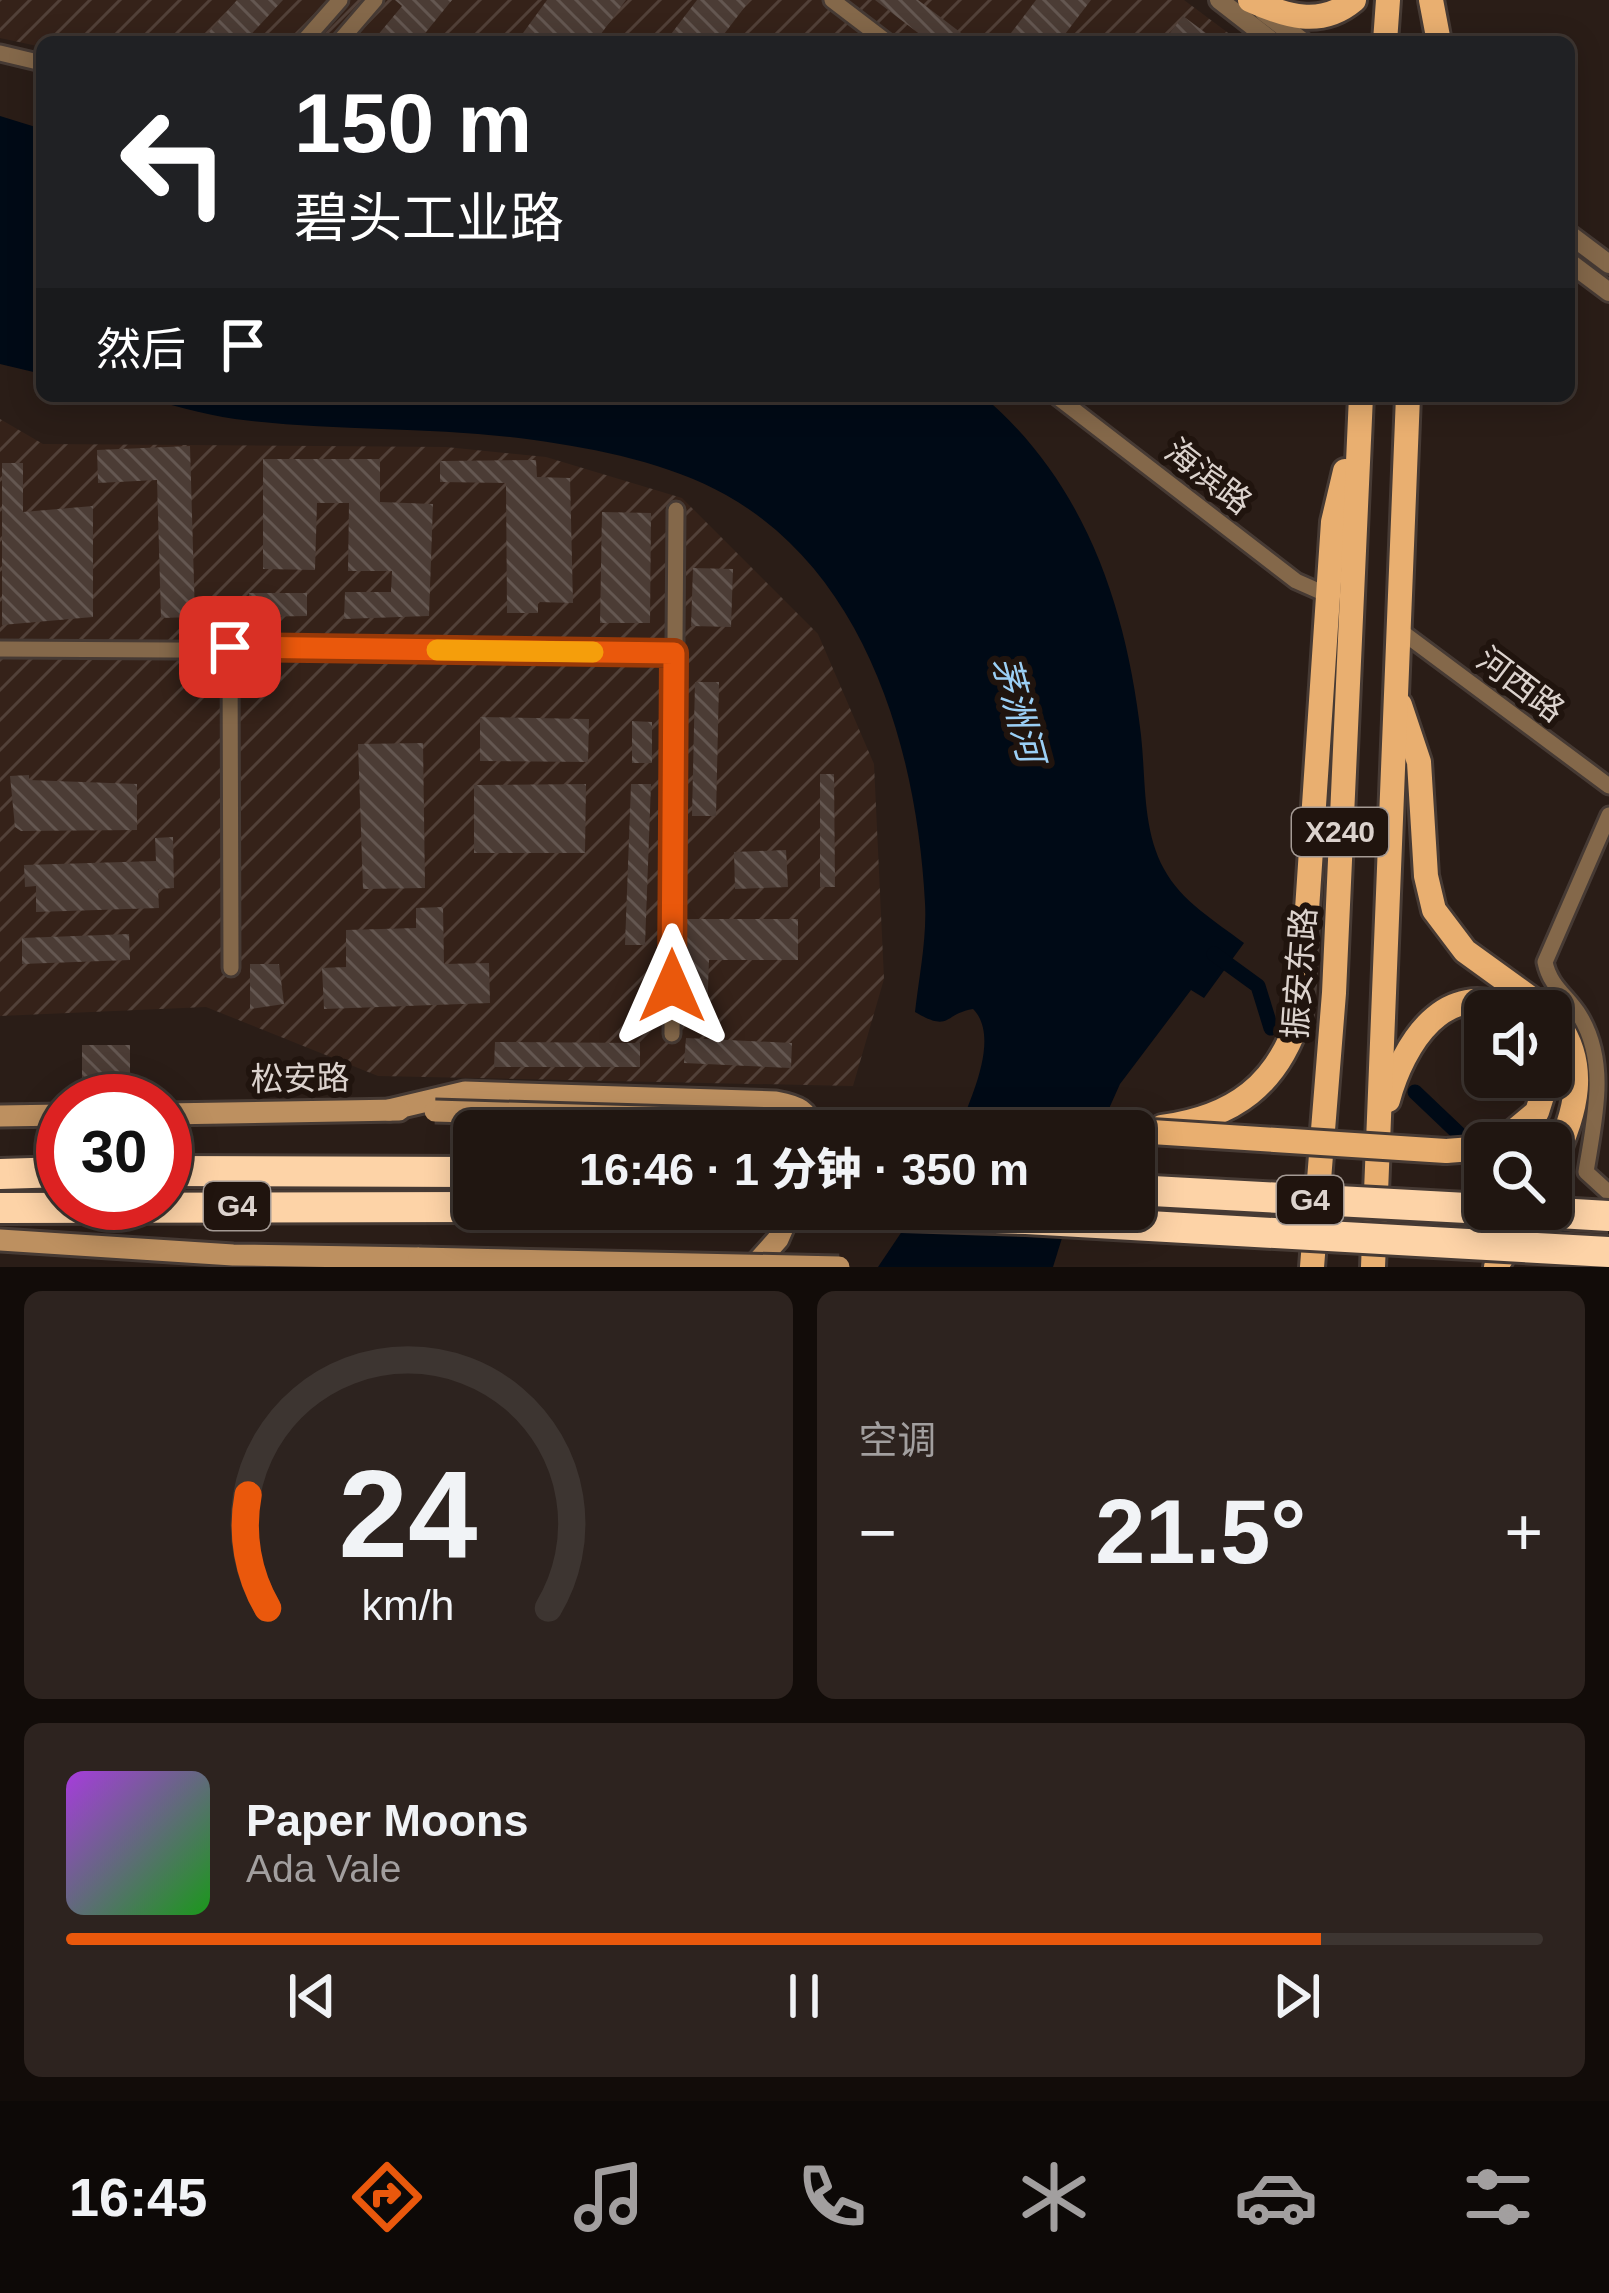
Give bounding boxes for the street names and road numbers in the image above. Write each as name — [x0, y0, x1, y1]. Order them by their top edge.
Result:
street label: 海滨路 — [1158, 431, 1259, 521]
street label: 河西路 — [1470, 640, 1571, 729]
road number: X240 — [1292, 808, 1388, 856]
street label: 振安东路 — [1276, 906, 1323, 1040]
street label: 松安路 — [250, 1059, 350, 1098]
road number: G4 — [1277, 1176, 1343, 1224]
road number: G4 — [204, 1182, 270, 1230]

